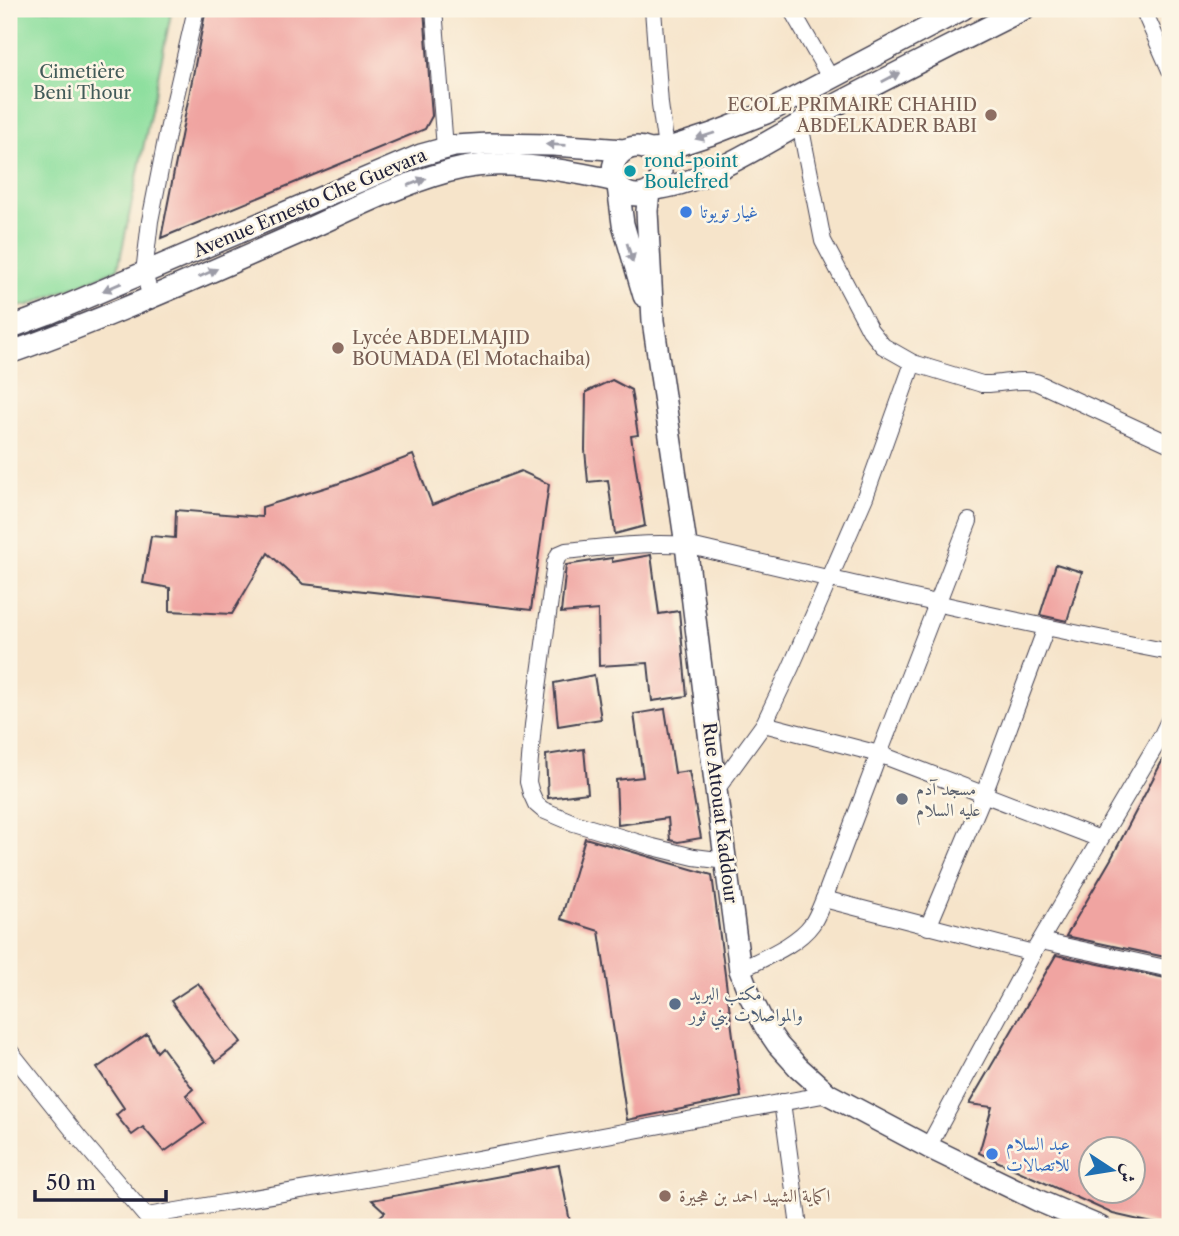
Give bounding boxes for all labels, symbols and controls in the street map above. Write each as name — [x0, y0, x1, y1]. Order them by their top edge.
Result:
park label: Cimetière Beni Thour — [33, 61, 132, 104]
one-way arrow — [881, 71, 901, 82]
place label: ECOLE PRIMAIRE CHAHID ABDELKADER BABI — [727, 94, 977, 137]
marker: ECOLE PRIMAIRE CHAHID ABDELKADER BABI — [983, 107, 999, 123]
one-way arrow — [694, 132, 715, 142]
one-way arrow — [545, 140, 567, 151]
street label: Avenue Ernesto Che Guevara — [189, 144, 430, 263]
place label: rond-point Boulefred — [644, 150, 739, 193]
marker: rond-point Boulefred — [622, 163, 638, 179]
one-way arrow — [406, 177, 427, 188]
place label: غيار تويوتا — [700, 201, 758, 223]
marker: غيار تويوتا — [678, 204, 694, 220]
one-way arrow — [626, 243, 636, 264]
one-way arrow — [198, 267, 218, 279]
one-way arrow — [101, 281, 122, 292]
place label: Lycée ABDELMAJID BOUMADA (El Motachaiba) — [352, 327, 590, 370]
marker: Lycée ABDELMAJID BOUMADA (El Motachaiba) — [330, 340, 346, 356]
street label: Rue Attouat Kaddour — [698, 721, 742, 905]
place label: مسجد آدم عليه السلام — [916, 778, 980, 826]
marker: مسجد آدم عليه السلام — [894, 791, 910, 807]
place label: مكتب البريد والمواصلات بني ثور — [687, 983, 803, 1031]
marker: مكتب البريد والمواصلات بني ثور — [667, 996, 683, 1012]
place label: عبد السلام للاتصالات — [1006, 1133, 1070, 1176]
north arrow — [1078, 1134, 1148, 1204]
marker: عبد السلام للاتصالات — [984, 1146, 1000, 1162]
scale bar — [35, 1159, 166, 1203]
text: ش — [1115, 1162, 1141, 1185]
text: 50 m — [46, 1170, 96, 1195]
place label: اكماية الشهيد احمد بن هجيرة — [679, 1185, 831, 1208]
marker: اكماية الشهيد احمد بن هجيرة — [657, 1188, 673, 1204]

